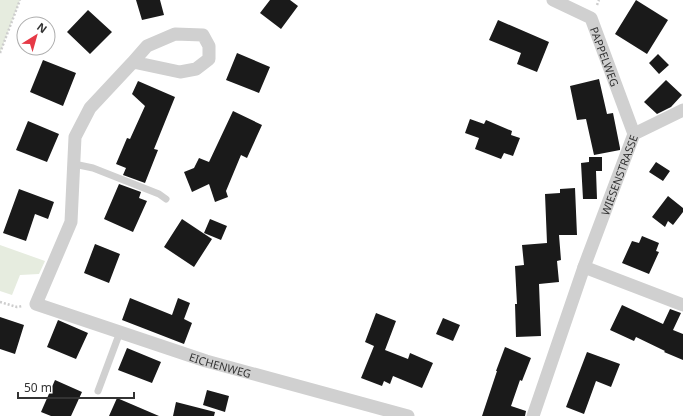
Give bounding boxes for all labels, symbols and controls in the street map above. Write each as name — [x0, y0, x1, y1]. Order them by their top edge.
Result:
north arrow — [16, 16, 56, 56]
text: N — [34, 19, 50, 36]
street label: PAPPELWEG — [587, 24, 623, 88]
street label: WIESENSTRASSE — [597, 132, 641, 217]
street label: EICHENWEG — [187, 348, 253, 381]
scale bar — [18, 374, 134, 400]
text: 50 m — [24, 379, 52, 396]

